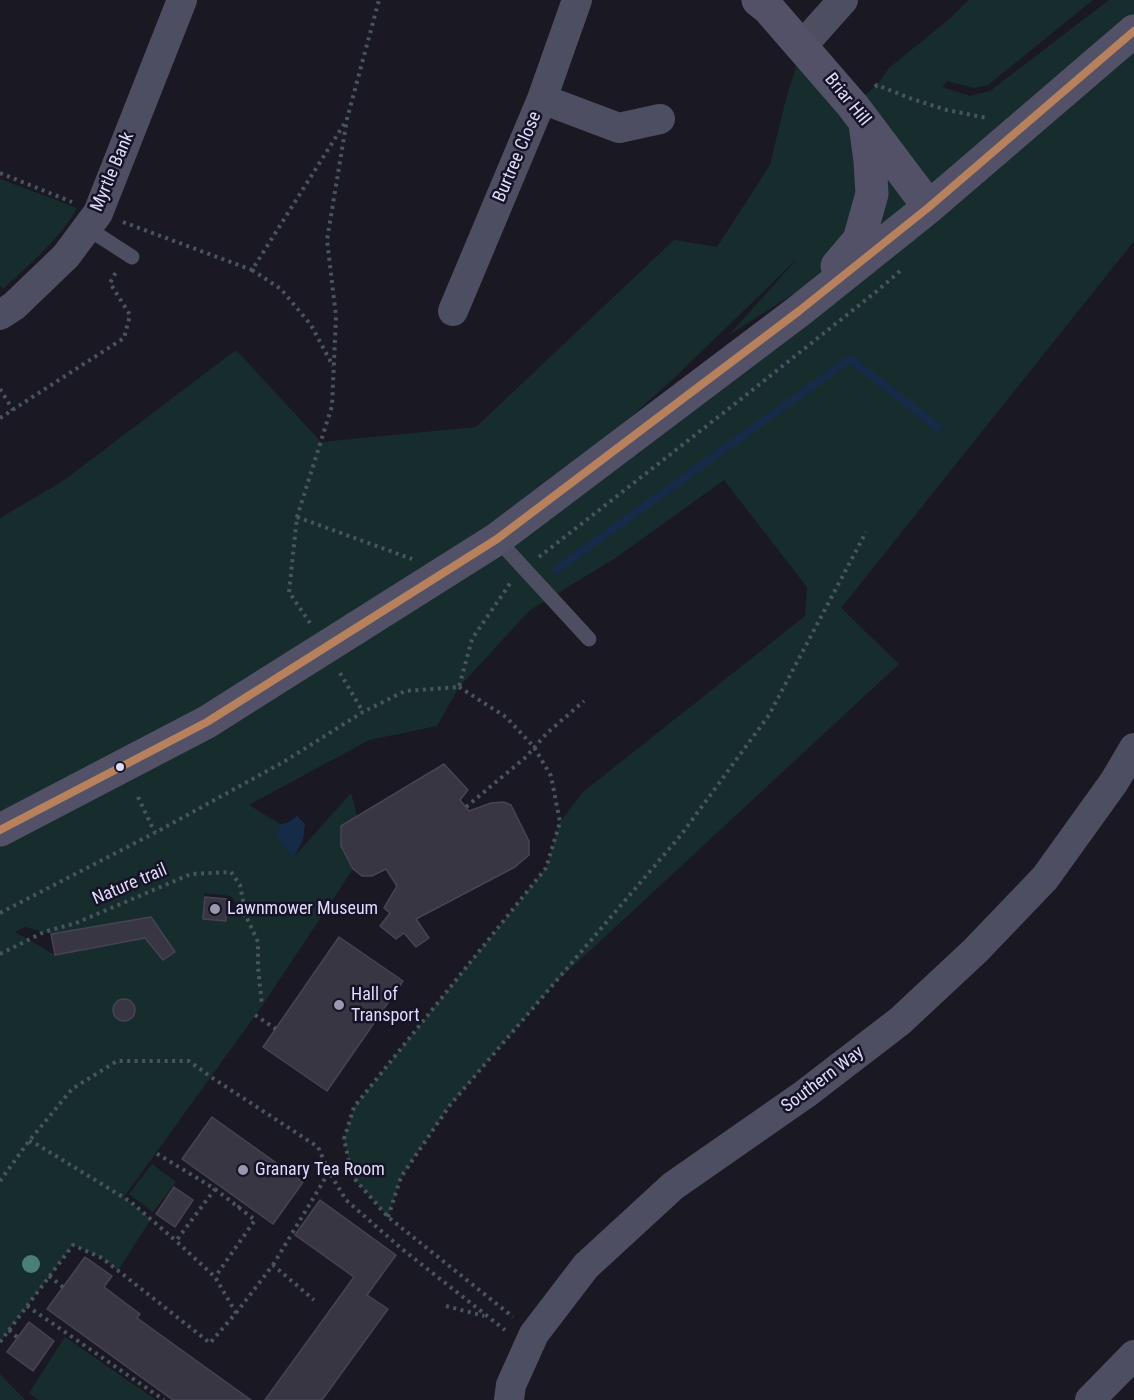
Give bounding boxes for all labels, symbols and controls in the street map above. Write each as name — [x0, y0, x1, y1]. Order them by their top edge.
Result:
street label: Briar Hill — [819, 69, 875, 131]
street label: Burtree Close — [489, 109, 547, 205]
street label: Myrtle Bank — [87, 129, 139, 215]
unlabelled marker — [114, 761, 126, 773]
street label: Nature trail — [89, 860, 171, 910]
place label: Lawnmower Museum — [227, 898, 378, 920]
marker: Lawnmower Museum — [208, 902, 222, 916]
place label: Hall of Transport — [351, 984, 420, 1026]
marker: Hall of Transport — [332, 998, 346, 1012]
street label: Southern Way — [778, 1042, 868, 1118]
place label: Granary Tea Room — [255, 1159, 385, 1181]
marker: Granary Tea Room — [236, 1163, 250, 1177]

